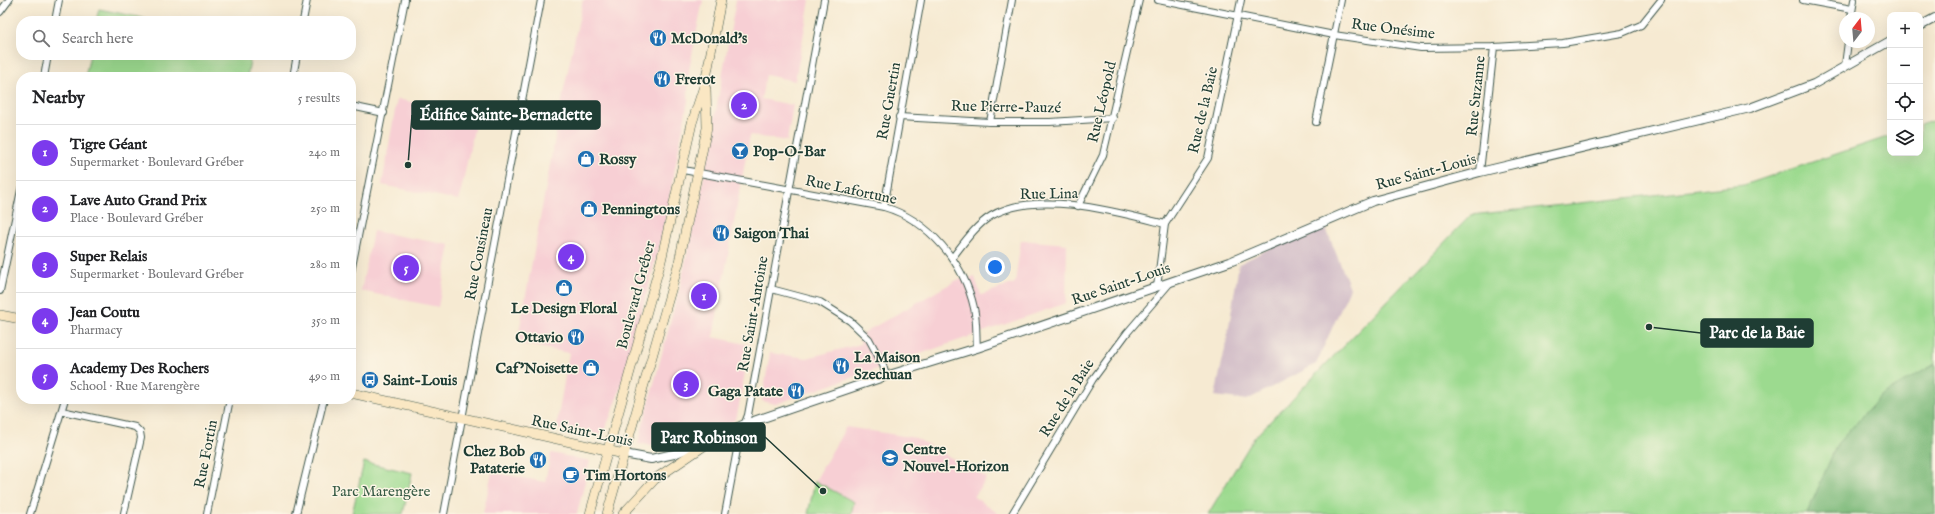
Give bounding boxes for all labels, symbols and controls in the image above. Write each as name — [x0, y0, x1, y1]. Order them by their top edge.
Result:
north arrow — [1839, 12, 1875, 48]
map controls — [1887, 12, 1923, 156]
button: + — [1887, 12, 1923, 48]
street label: Rue Onésime — [1350, 14, 1436, 44]
search box — [16, 16, 356, 60]
icon: search — [30, 27, 52, 49]
restaurant icon: McDonald's — [648, 28, 668, 48]
text: Search here — [62, 29, 133, 48]
place label: McDonald's — [671, 29, 748, 48]
button: − — [1887, 48, 1923, 84]
street label: Rue Suzanne — [1462, 55, 1490, 137]
street label: Rue Léopold — [1083, 58, 1121, 145]
street label: Rue Guertin — [873, 61, 905, 141]
street label: Rue de la Baie — [1184, 65, 1222, 155]
restaurant icon: Frerot — [652, 69, 672, 89]
place label: Frerot — [675, 70, 716, 89]
button: locate — [1887, 84, 1923, 120]
text: Nearby — [32, 88, 85, 109]
text: 5 results — [298, 90, 340, 107]
pin: 2 — [731, 90, 757, 120]
street label: Rue Pierre-Pauzé — [951, 97, 1061, 117]
callout: Édifice Sainte-Bernadette — [412, 101, 600, 129]
text: Édifice Sainte-Bernadette — [420, 104, 593, 126]
button: layers — [1887, 120, 1923, 156]
text: Tigre Géant — [70, 135, 147, 154]
bar icon: Pop-O-Bar — [730, 141, 750, 161]
place label: Pop-O-Bar — [753, 142, 826, 161]
text: 1 — [43, 144, 47, 161]
text: 240 m — [308, 144, 340, 161]
shop icon: Rossy — [576, 149, 596, 169]
street label: Rue Saint-Louis — [1374, 149, 1478, 195]
place label: Rossy — [599, 150, 637, 169]
text: Supermarket · Boulevard Gréber — [70, 154, 244, 171]
street label: Rue Lafortune — [803, 171, 899, 209]
street label: Rue Lina — [1020, 184, 1079, 204]
text: Lave Auto Grand Prix — [70, 191, 207, 210]
shop icon: Penningtons — [579, 199, 599, 219]
text: 2 — [42, 200, 48, 217]
text: 250 m — [310, 200, 340, 217]
place label: Penningtons — [602, 200, 681, 219]
street label: Rue Cousineau — [461, 206, 497, 302]
text: Place · Boulevard Gréber — [70, 210, 203, 227]
restaurant icon: Saigon Thai — [711, 223, 731, 243]
place label: Saigon Thai — [734, 224, 809, 243]
street label: Boulevard Gréber — [612, 238, 660, 351]
pin: 4 — [558, 242, 584, 272]
text: Super Relais — [70, 247, 147, 266]
pin: 5 — [393, 253, 419, 283]
street label: Rue Saint-Antoine — [733, 254, 773, 374]
text: 3 — [43, 256, 47, 273]
text: 280 m — [310, 256, 340, 273]
your location — [985, 257, 1005, 277]
street label: Rue Saint-Louis — [1069, 258, 1173, 310]
text: Supermarket · Boulevard Gréber — [70, 266, 244, 283]
shop icon: Le Design Floral — [554, 278, 574, 298]
pin: 1 — [691, 281, 717, 311]
place label: Le Design Floral — [511, 299, 618, 318]
text: Jean Coutu — [70, 303, 140, 322]
text: 4 — [42, 312, 48, 329]
text: 350 m — [311, 312, 340, 329]
callout: Parc de la Baie — [1701, 319, 1813, 347]
text: Pharmacy — [70, 322, 122, 339]
text: Parc de la Baie — [1709, 324, 1805, 344]
restaurant icon: Ottavio — [566, 327, 586, 347]
place label: Ottavio — [515, 328, 563, 347]
place label: La Maison Szechuan — [854, 348, 920, 384]
street label: Rue de la Baie — [1035, 355, 1099, 441]
restaurant icon: La Maison Szechuan — [831, 356, 851, 376]
shop icon: Caf'Noisette — [581, 358, 601, 378]
text: Academy Des Rochers — [70, 359, 209, 378]
place label: Caf'Noisette — [495, 359, 578, 378]
text: 5 — [43, 368, 47, 385]
text: 490 m — [309, 368, 340, 385]
pin: 3 — [673, 369, 699, 399]
bus stop icon: Saint-Louis — [360, 370, 380, 390]
place label: Saint-Louis — [383, 371, 458, 390]
text: School · Rue Marengère — [70, 378, 200, 395]
restaurant icon: Gaga Patate — [786, 381, 806, 401]
place label: Gaga Patate — [708, 382, 783, 401]
street label: Rue Saint-Louis — [529, 411, 635, 451]
street label: Rue Fortin — [190, 418, 222, 490]
callout: Parc Robinson — [652, 423, 765, 451]
text: Parc Robinson — [660, 429, 758, 449]
place label: Centre Nouvel-Horizon — [902, 440, 1009, 476]
place label: Chez Bob Pataterie — [463, 442, 525, 478]
school or university icon: Centre Nouvel-Horizon — [880, 448, 900, 468]
restaurant icon: Chez Bob Pataterie — [528, 450, 548, 470]
cafe icon: Tim Hortons — [561, 465, 581, 485]
place label: Tim Hortons — [583, 466, 667, 485]
park label: Parc Marengère — [332, 482, 430, 501]

